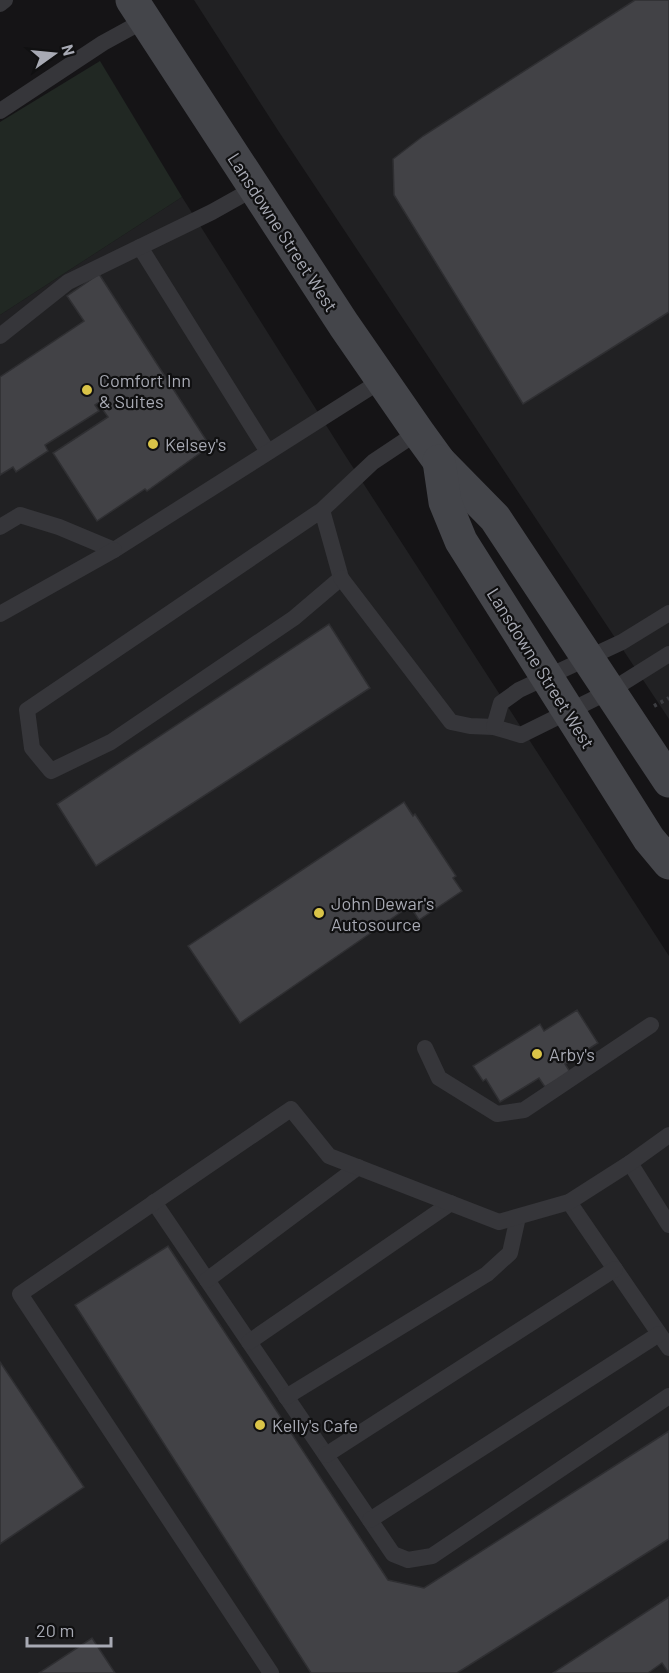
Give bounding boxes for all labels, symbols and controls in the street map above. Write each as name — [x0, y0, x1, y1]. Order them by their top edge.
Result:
north arrow — [24, 24, 84, 84]
text: N — [58, 42, 80, 58]
street label: Lansdowne Street West — [223, 148, 343, 316]
place label: Comfort Inn & Suites — [99, 369, 191, 412]
marker: Comfort Inn & Suites — [80, 383, 94, 397]
place label: Kelsey's — [165, 433, 226, 455]
marker: Kelsey's — [146, 437, 160, 451]
street label: Lansdowne Street West — [483, 584, 599, 752]
place label: John Dewar's Autosource — [331, 892, 434, 935]
marker: John Dewar's Autosource — [312, 906, 326, 920]
place label: Arby's — [549, 1043, 595, 1065]
marker: Arby's — [530, 1047, 544, 1061]
place label: Kelly's Cafe — [272, 1414, 358, 1436]
marker: Kelly's Cafe — [253, 1418, 267, 1432]
scale bar — [27, 1610, 111, 1648]
text: 20 m — [36, 1619, 74, 1641]

